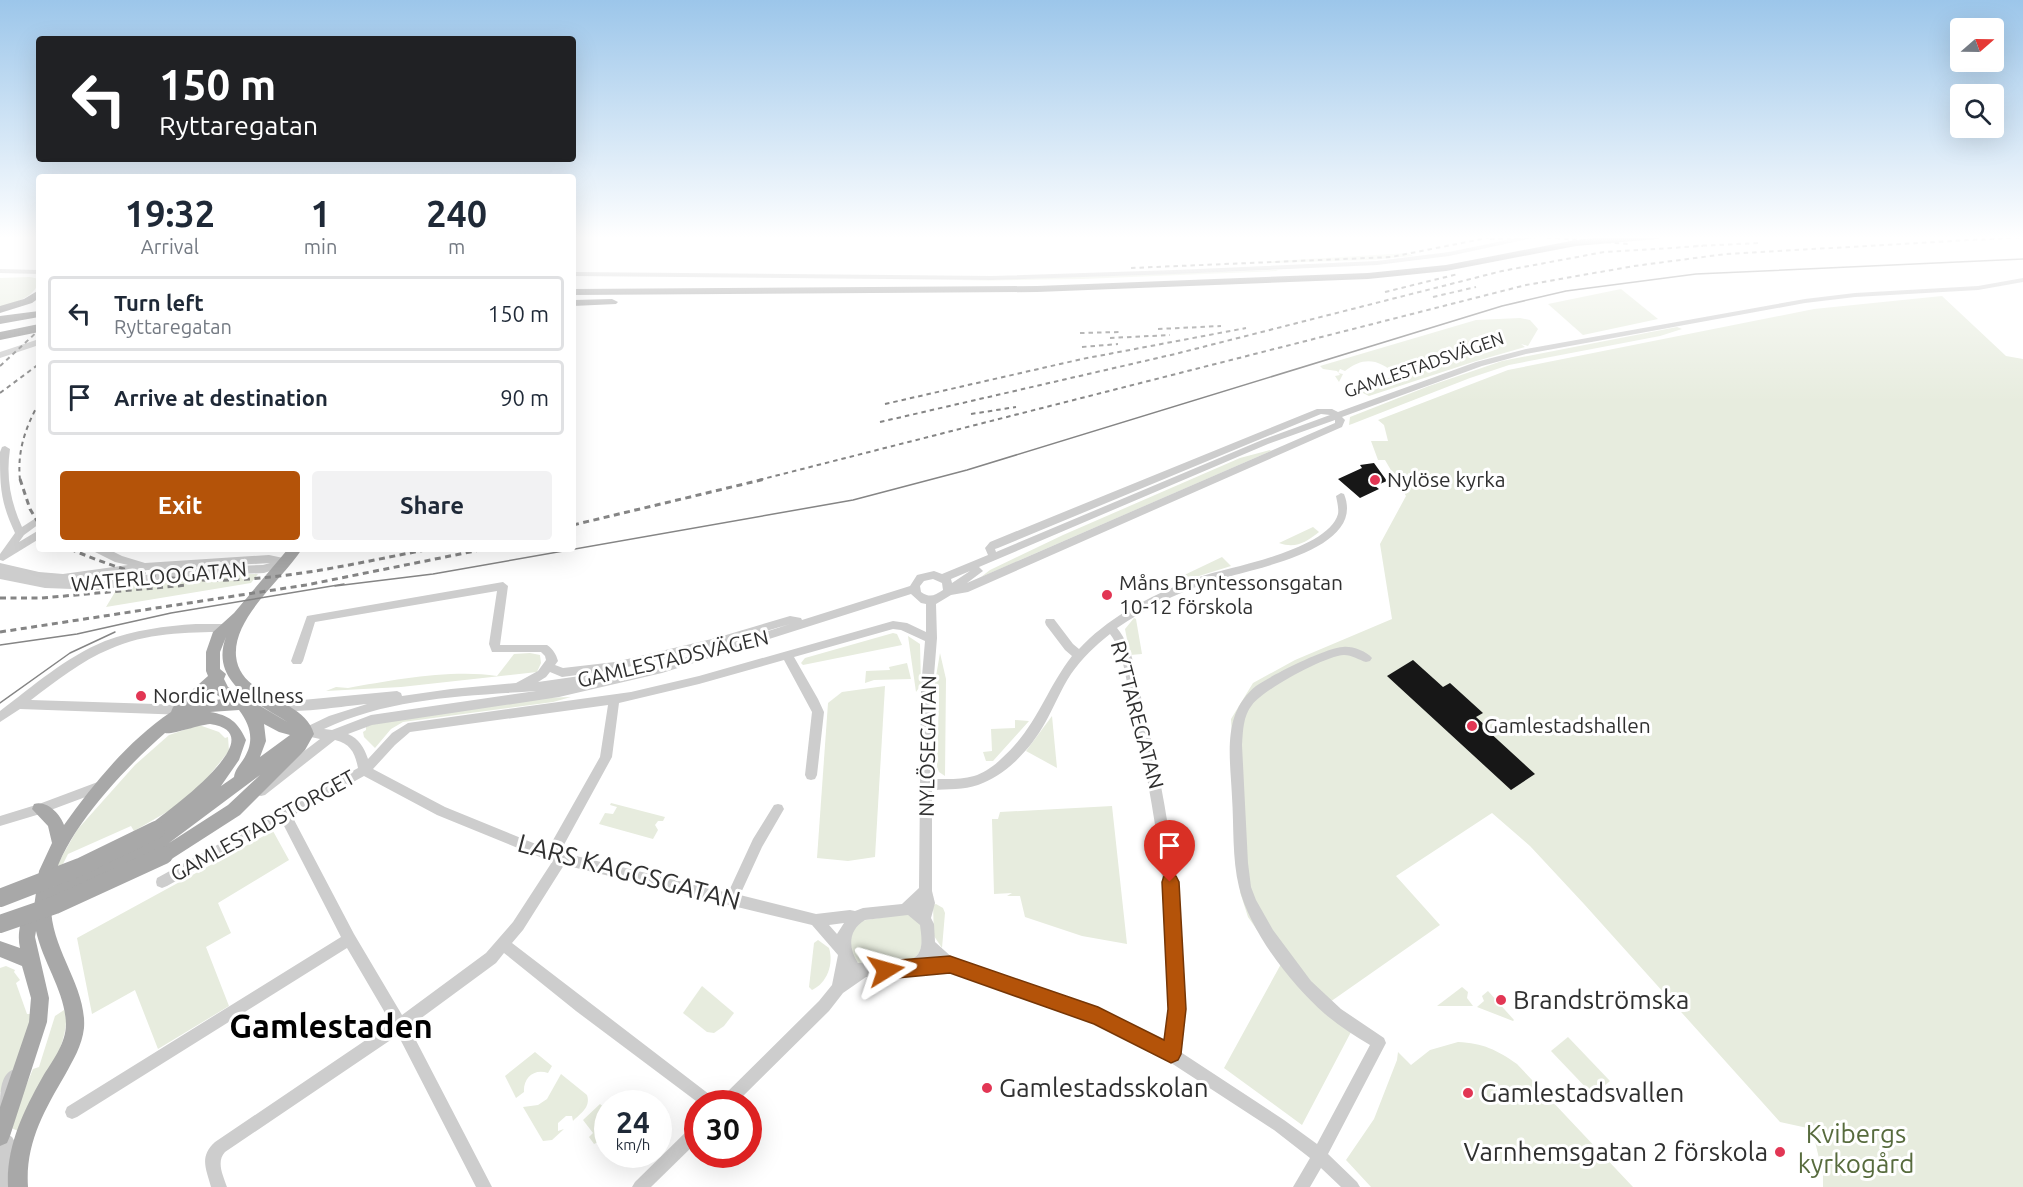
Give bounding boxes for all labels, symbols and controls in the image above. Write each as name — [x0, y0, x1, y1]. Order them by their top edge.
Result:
north arrow — [1950, 18, 2004, 72]
map controls — [1950, 18, 2004, 138]
icon: left — [60, 60, 138, 138]
text: 150 m — [159, 61, 276, 108]
button: search — [1950, 84, 2004, 138]
text: Ryttaregatan — [159, 110, 318, 140]
text: 19:32 — [125, 193, 215, 234]
text: 1 — [310, 193, 331, 234]
text: 240 — [426, 193, 487, 234]
text: Arrival — [141, 235, 199, 258]
text: min — [304, 235, 337, 258]
text: m — [448, 235, 465, 258]
text: Turn left — [114, 290, 204, 315]
icon: left — [63, 297, 96, 330]
text: 150 m — [488, 301, 549, 326]
text: Ryttaregatan — [114, 315, 232, 338]
street label: GAMLESTADSVÄGEN — [1341, 327, 1506, 401]
icon: arrive — [63, 381, 96, 414]
text: Arrive at destination — [114, 385, 328, 410]
text: 90 m — [500, 385, 549, 410]
place label: Nylöse kyrka — [1387, 467, 1506, 491]
button: Exit — [60, 471, 300, 540]
button: Share — [312, 471, 552, 540]
marker: Nylöse kyrka — [1368, 473, 1382, 487]
street label: WATERLOOGATAN — [70, 556, 248, 596]
place label: Måns Bryntessonsgatan 10-12 förskola — [1119, 570, 1343, 618]
marker: Måns Bryntessonsgatan 10-12 förskola — [1100, 588, 1114, 602]
street label: GAMLESTADSVÄGEN — [575, 624, 771, 692]
street label: RYTTAREGATAN — [1107, 638, 1169, 791]
street label: NYLÖSEGATAN — [914, 675, 940, 817]
place label: Nordic Wellness — [153, 683, 304, 707]
marker: Nordic Wellness — [134, 689, 148, 703]
place label: Gamlestadshallen — [1484, 713, 1651, 737]
marker: Gamlestadshallen — [1465, 719, 1479, 733]
street label: GAMLESTADSTORGET — [166, 764, 359, 886]
pin — [1144, 820, 1195, 882]
street label: LARS KAGGSGATAN — [515, 828, 744, 915]
icon: arrive — [1153, 829, 1186, 862]
position arrow — [854, 938, 918, 1002]
place label: Brandströmska — [1513, 985, 1690, 1014]
marker: Brandströmska — [1494, 993, 1508, 1007]
district label: Gamlestaden — [229, 1007, 433, 1044]
place label: Gamlestadsskolan — [999, 1073, 1209, 1102]
place label: Gamlestadsvallen — [1480, 1078, 1684, 1107]
marker: Gamlestadsskolan — [980, 1081, 994, 1095]
marker: Gamlestadsvallen — [1461, 1086, 1475, 1100]
speed limit sign: 30 — [684, 1090, 762, 1168]
text: 24 — [616, 1105, 650, 1139]
park label: Kvibergs kyrkogård — [1798, 1119, 1914, 1178]
text: km/h — [616, 1136, 650, 1153]
place label: Varnhemsgatan 2 förskola — [1463, 1137, 1768, 1166]
marker: Varnhemsgatan 2 förskola — [1773, 1145, 1787, 1159]

